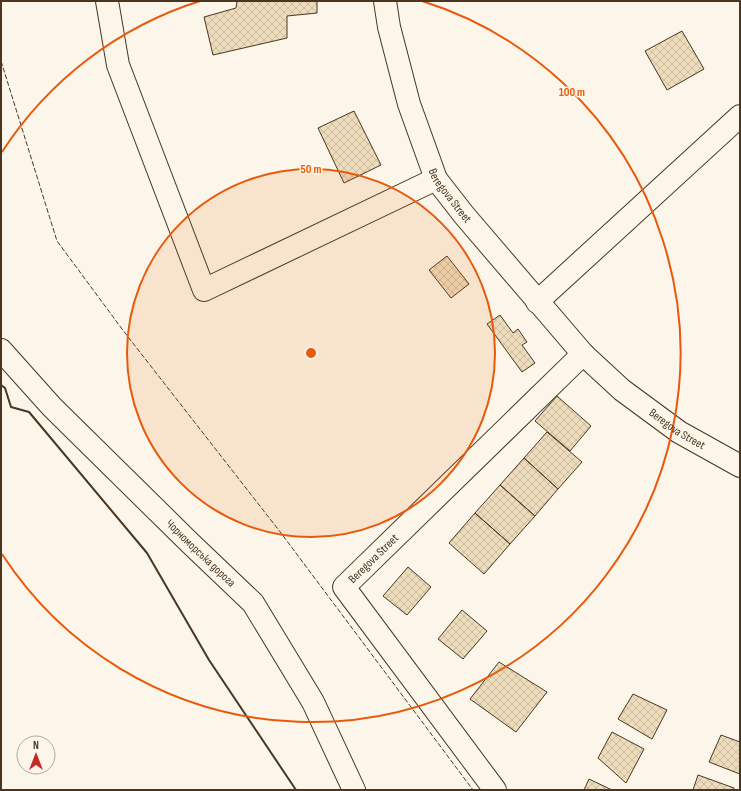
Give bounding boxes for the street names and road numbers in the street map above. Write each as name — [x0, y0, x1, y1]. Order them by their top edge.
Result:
street label: Beregova Street — [425, 166, 475, 226]
street label: Beregova Street — [646, 405, 708, 453]
street label: Чорноморська дорога — [163, 516, 239, 590]
street label: Beregova Street — [345, 530, 402, 586]

